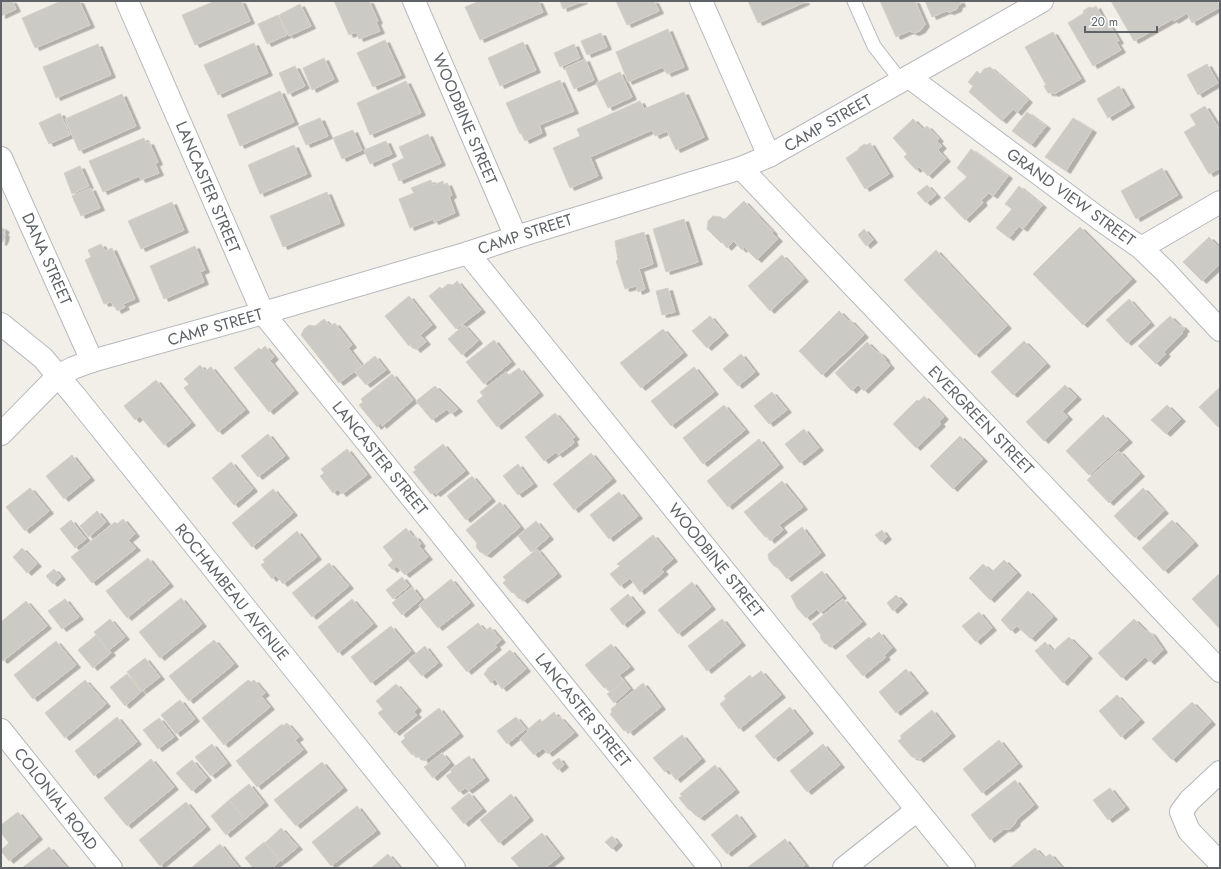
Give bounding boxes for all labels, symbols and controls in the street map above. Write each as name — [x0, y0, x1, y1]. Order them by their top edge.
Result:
scale bar — [1085, 8, 1157, 34]
text: 20 m — [1091, 13, 1118, 31]
street label: WOODBINE STREET — [427, 50, 503, 189]
street label: CAMP STREET — [780, 88, 877, 157]
street label: LANCASTER STREET — [170, 118, 246, 257]
street label: GRAND VIEW STREET — [1002, 142, 1141, 252]
street label: CAMP STREET — [475, 208, 576, 260]
street label: DANA STREET — [16, 209, 78, 309]
street label: CAMP STREET — [165, 302, 266, 352]
street label: EVERGREEN STREET — [923, 360, 1039, 480]
street label: LANCASTER STREET — [327, 396, 434, 520]
street label: WOODBINE STREET — [663, 498, 770, 622]
street label: ROCHAMBEAU AVENUE — [170, 519, 294, 665]
street label: LANCASTER STREET — [530, 648, 637, 772]
street label: COLONIAL ROAD — [9, 743, 103, 855]

